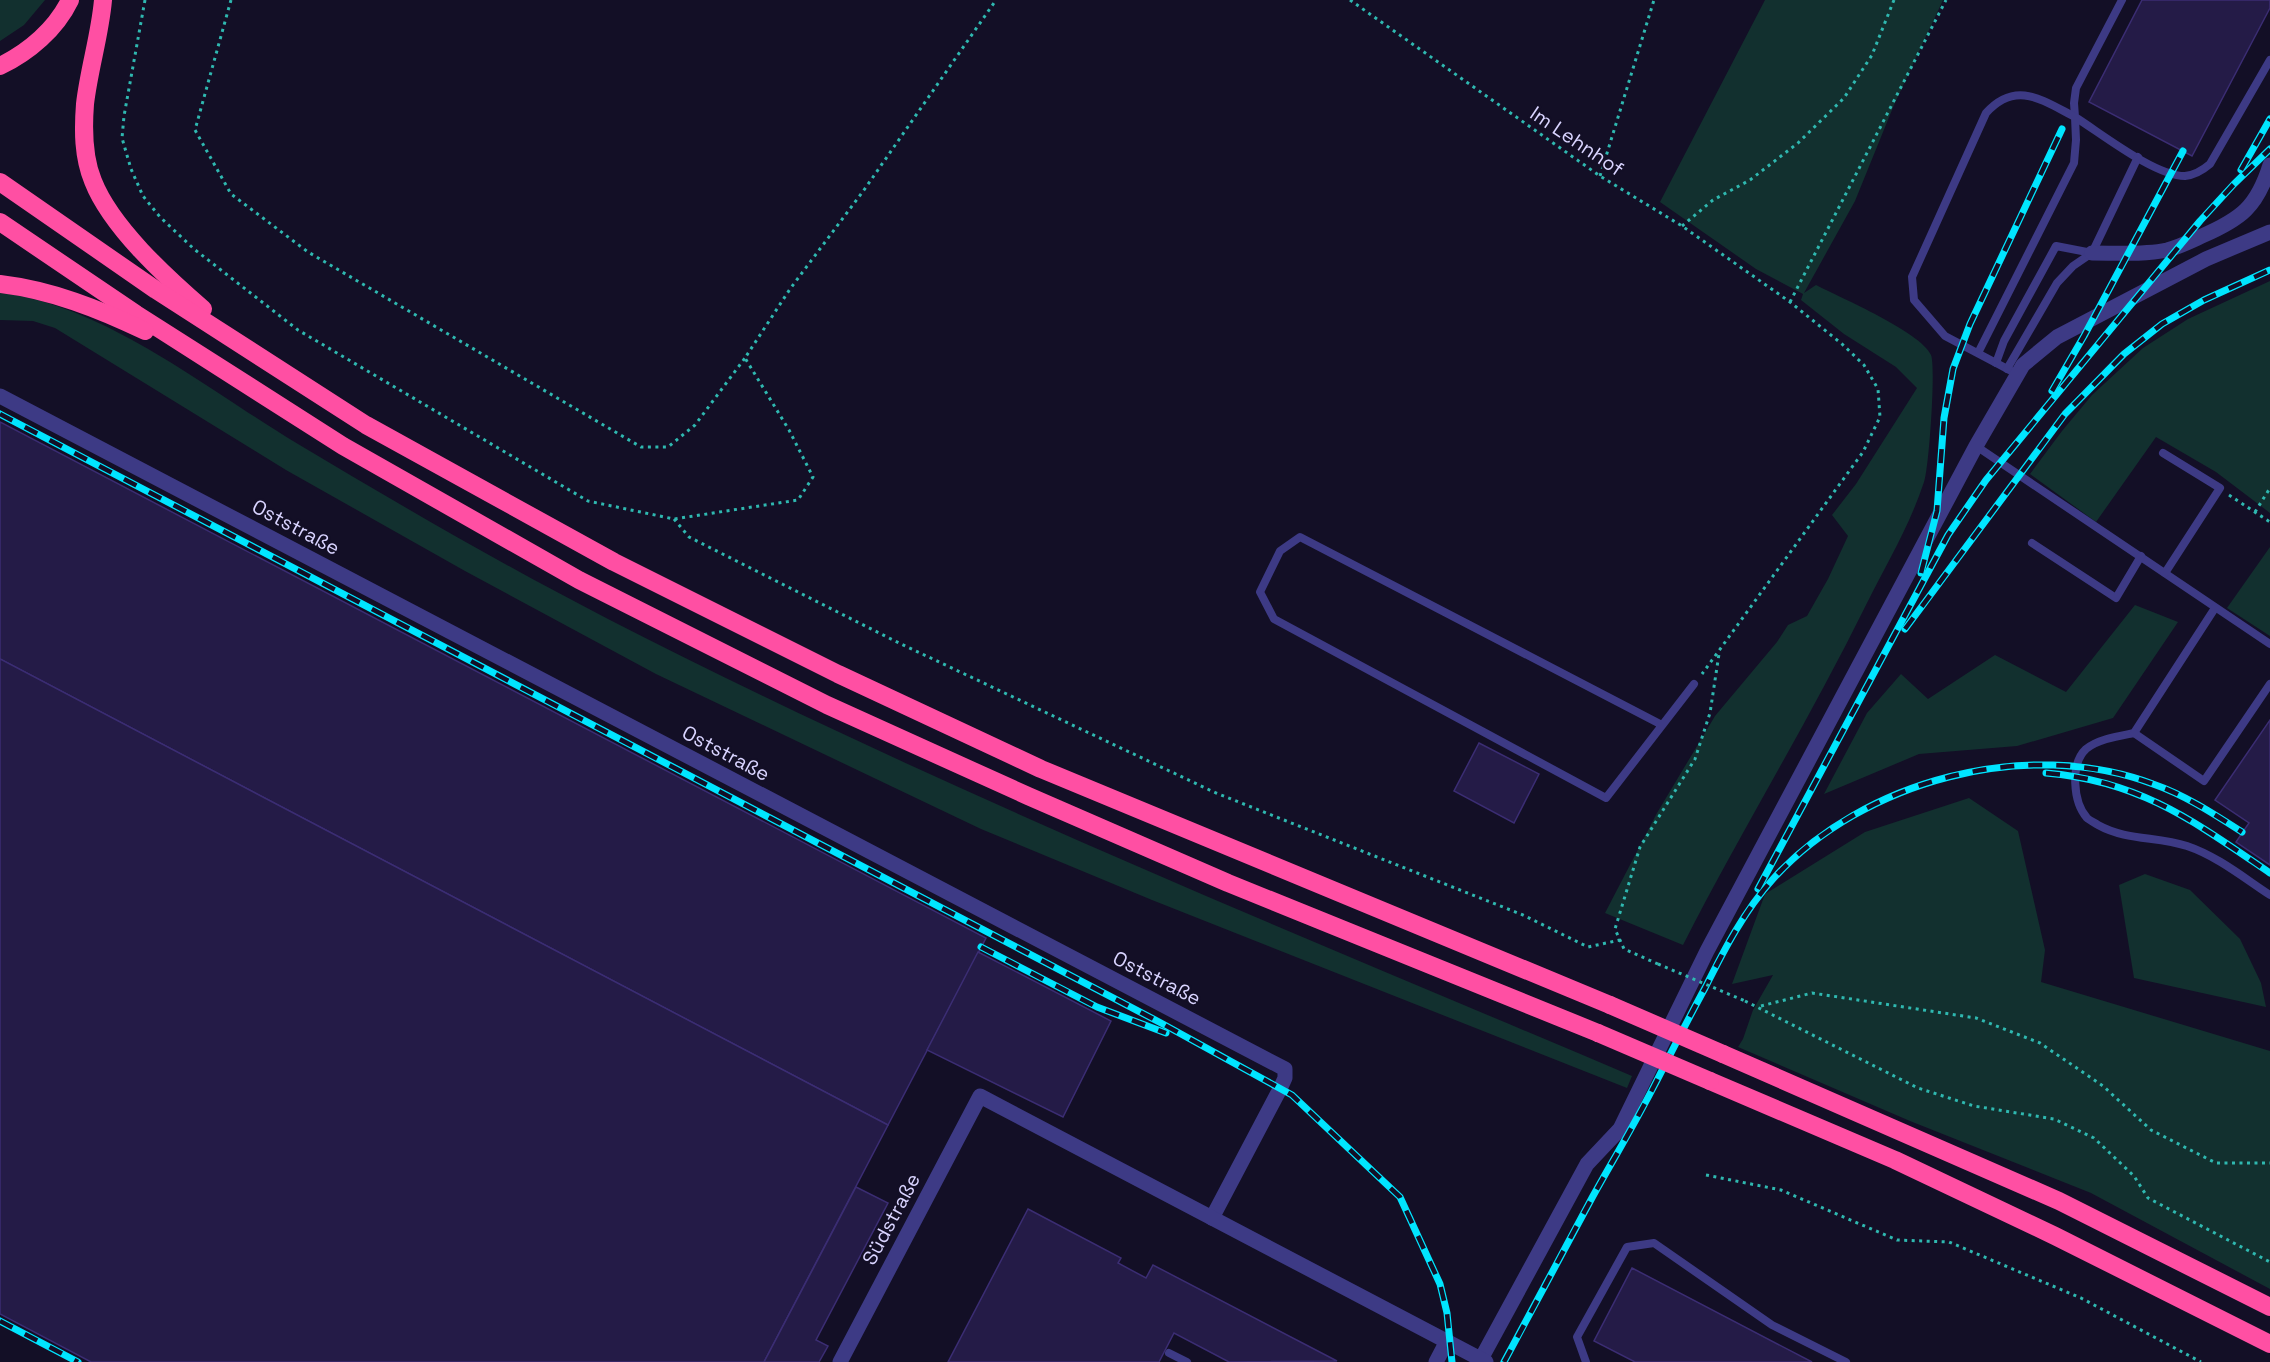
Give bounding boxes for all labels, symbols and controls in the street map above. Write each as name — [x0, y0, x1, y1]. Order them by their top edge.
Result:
street label: Im Lehnhof — [1525, 100, 1629, 182]
street label: Oststraße — [248, 493, 344, 561]
street label: Oststraße — [678, 719, 774, 787]
street label: Oststraße — [1109, 945, 1205, 1011]
street label: Südstraße — [856, 1169, 926, 1269]

